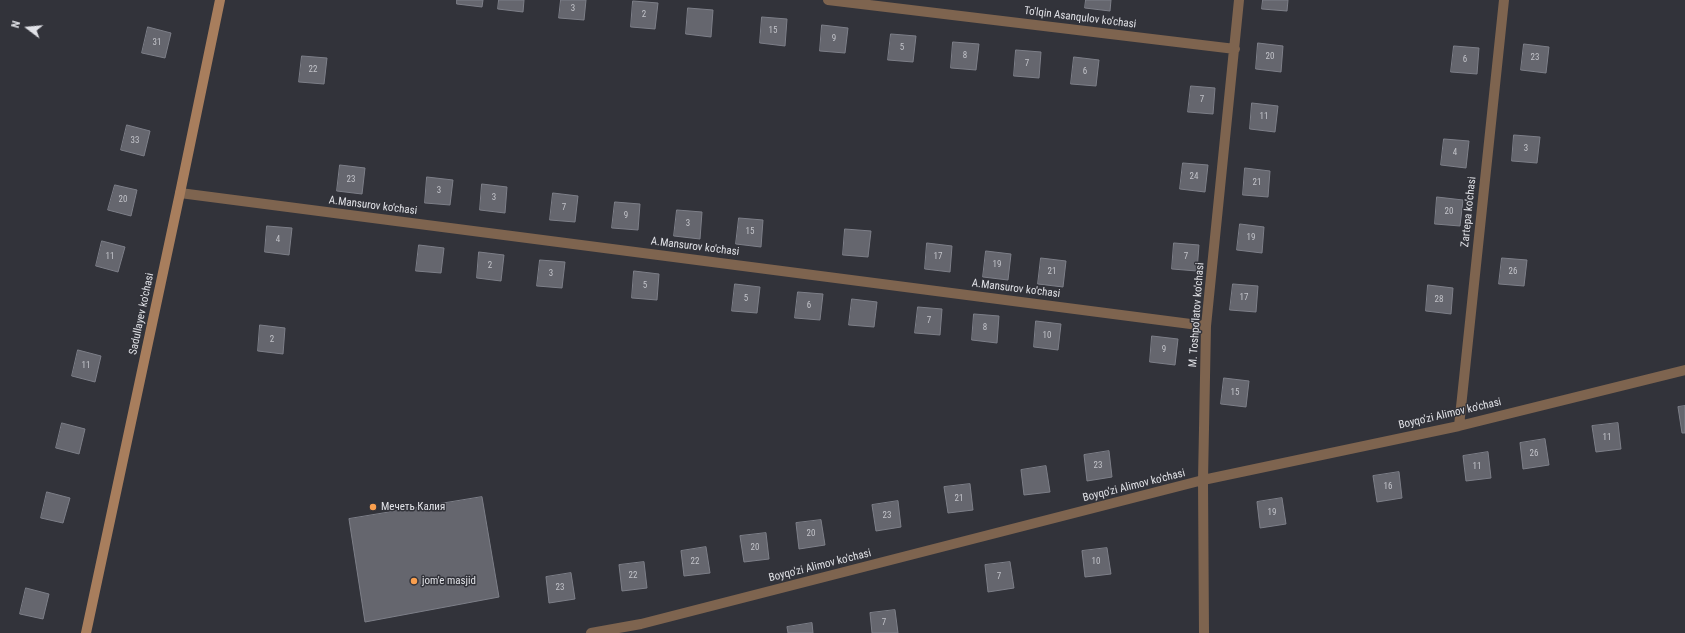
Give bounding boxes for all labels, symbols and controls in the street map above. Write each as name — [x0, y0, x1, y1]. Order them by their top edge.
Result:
house number: 3 — [571, 4, 575, 14]
street label: To'lqin Asanqulov ko'chasi — [1023, 5, 1137, 31]
north arrow — [8, 8, 48, 48]
house number: 2 — [642, 10, 646, 20]
text: N — [9, 20, 23, 30]
house number: 15 — [769, 26, 777, 36]
house number: 9 — [832, 34, 836, 44]
house number: 31 — [153, 38, 161, 48]
house number: 5 — [900, 43, 904, 53]
house number: 8 — [963, 51, 967, 61]
house number: 20 — [1266, 52, 1274, 62]
house number: 23 — [1531, 53, 1539, 63]
house number: 6 — [1463, 55, 1467, 65]
house number: 7 — [1025, 59, 1029, 69]
house number: 22 — [309, 65, 317, 75]
house number: 6 — [1083, 67, 1087, 77]
house number: 7 — [1200, 95, 1204, 105]
house number: 11 — [1260, 112, 1268, 122]
house number: 33 — [131, 136, 139, 146]
house number: 3 — [1524, 144, 1528, 154]
house number: 4 — [1453, 148, 1457, 158]
house number: 24 — [1190, 172, 1198, 182]
house number: 23 — [347, 175, 355, 185]
street label: Zartepa ko'chasi — [1459, 176, 1479, 248]
house number: 21 — [1253, 178, 1261, 188]
house number: 3 — [437, 186, 441, 196]
house number: 3 — [492, 193, 496, 203]
street label: A.Mansurov ko'chasi — [328, 194, 418, 218]
house number: 20 — [119, 195, 127, 205]
house number: 7 — [562, 203, 566, 213]
house number: 20 — [1445, 207, 1453, 217]
house number: 9 — [624, 211, 628, 221]
house number: 3 — [686, 219, 690, 229]
house number: 15 — [746, 227, 754, 237]
house number: 19 — [1247, 233, 1255, 243]
house number: 4 — [276, 235, 280, 245]
street label: A.Mansurov ko'chasi — [650, 235, 740, 259]
house number: 11 — [106, 252, 114, 262]
house number: 17 — [934, 252, 942, 262]
house number: 7 — [1184, 252, 1188, 262]
house number: 19 — [993, 260, 1001, 270]
house number: 2 — [488, 261, 492, 271]
street label: M. Toshpo'latov ko'chasi — [1187, 262, 1207, 368]
house number: 21 — [1048, 267, 1056, 277]
house number: 26 — [1509, 267, 1517, 277]
house number: 3 — [549, 269, 553, 279]
street label: Sadullayev ko'chasi — [127, 272, 157, 356]
street label: A.Mansurov ko'chasi — [971, 277, 1061, 301]
house number: 5 — [643, 281, 647, 291]
house number: 17 — [1240, 293, 1248, 303]
house number: 5 — [744, 294, 748, 304]
house number: 28 — [1435, 295, 1443, 305]
house number: 6 — [807, 301, 811, 311]
house number: 7 — [927, 316, 931, 326]
house number: 8 — [983, 323, 987, 333]
house number: 10 — [1043, 331, 1051, 341]
house number: 2 — [270, 335, 274, 345]
house number: 9 — [1162, 345, 1166, 355]
house number: 11 — [82, 361, 90, 371]
house number: 15 — [1231, 388, 1239, 398]
street label: Boyqo'zi Alimov ko'chasi — [1397, 396, 1503, 432]
house number: 11 — [1603, 433, 1611, 443]
house number: 26 — [1530, 449, 1538, 459]
house number: 23 — [1094, 461, 1102, 471]
house number: 11 — [1473, 462, 1481, 472]
street label: Boyqo'zi Alimov ko'chasi — [1081, 467, 1187, 505]
house number: 16 — [1384, 482, 1392, 492]
house number: 21 — [955, 494, 963, 504]
place label: Мечеть Калия — [381, 500, 445, 514]
marker: Мечеть Калия — [368, 502, 378, 512]
house number: 19 — [1268, 508, 1276, 518]
house number: 23 — [883, 511, 891, 521]
house number: 20 — [807, 529, 815, 539]
house number: 20 — [751, 543, 759, 553]
street label: Boyqo'zi Alimov ko'chasi — [767, 547, 873, 585]
house number: 22 — [691, 557, 699, 567]
house number: 10 — [1092, 557, 1100, 567]
house number: 22 — [629, 571, 637, 581]
house number: 7 — [997, 572, 1001, 582]
place label: jom'e masjid — [422, 574, 476, 588]
marker: jom'e masjid — [409, 576, 419, 586]
house number: 23 — [556, 583, 564, 593]
house number: 7 — [882, 618, 886, 628]

